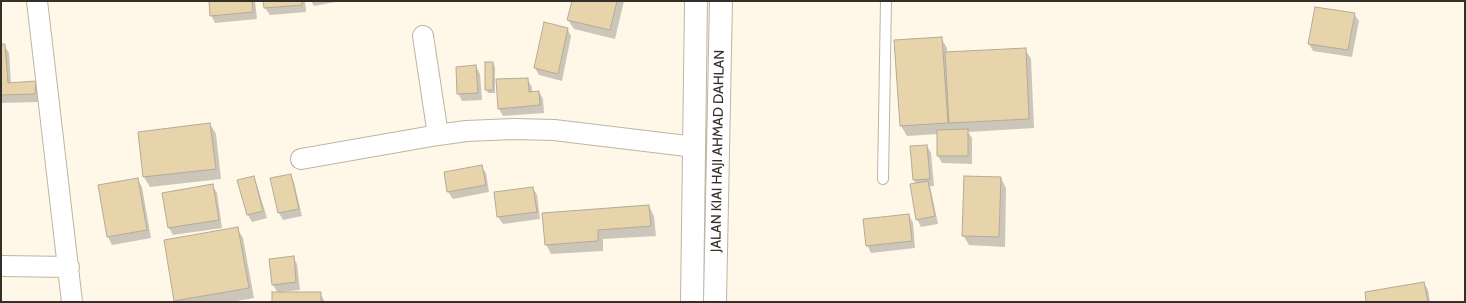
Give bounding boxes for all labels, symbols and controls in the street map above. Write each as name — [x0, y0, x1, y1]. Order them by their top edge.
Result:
street label: JALAN KIAI HAJI AHMAD DAHLAN — [708, 50, 728, 252]

